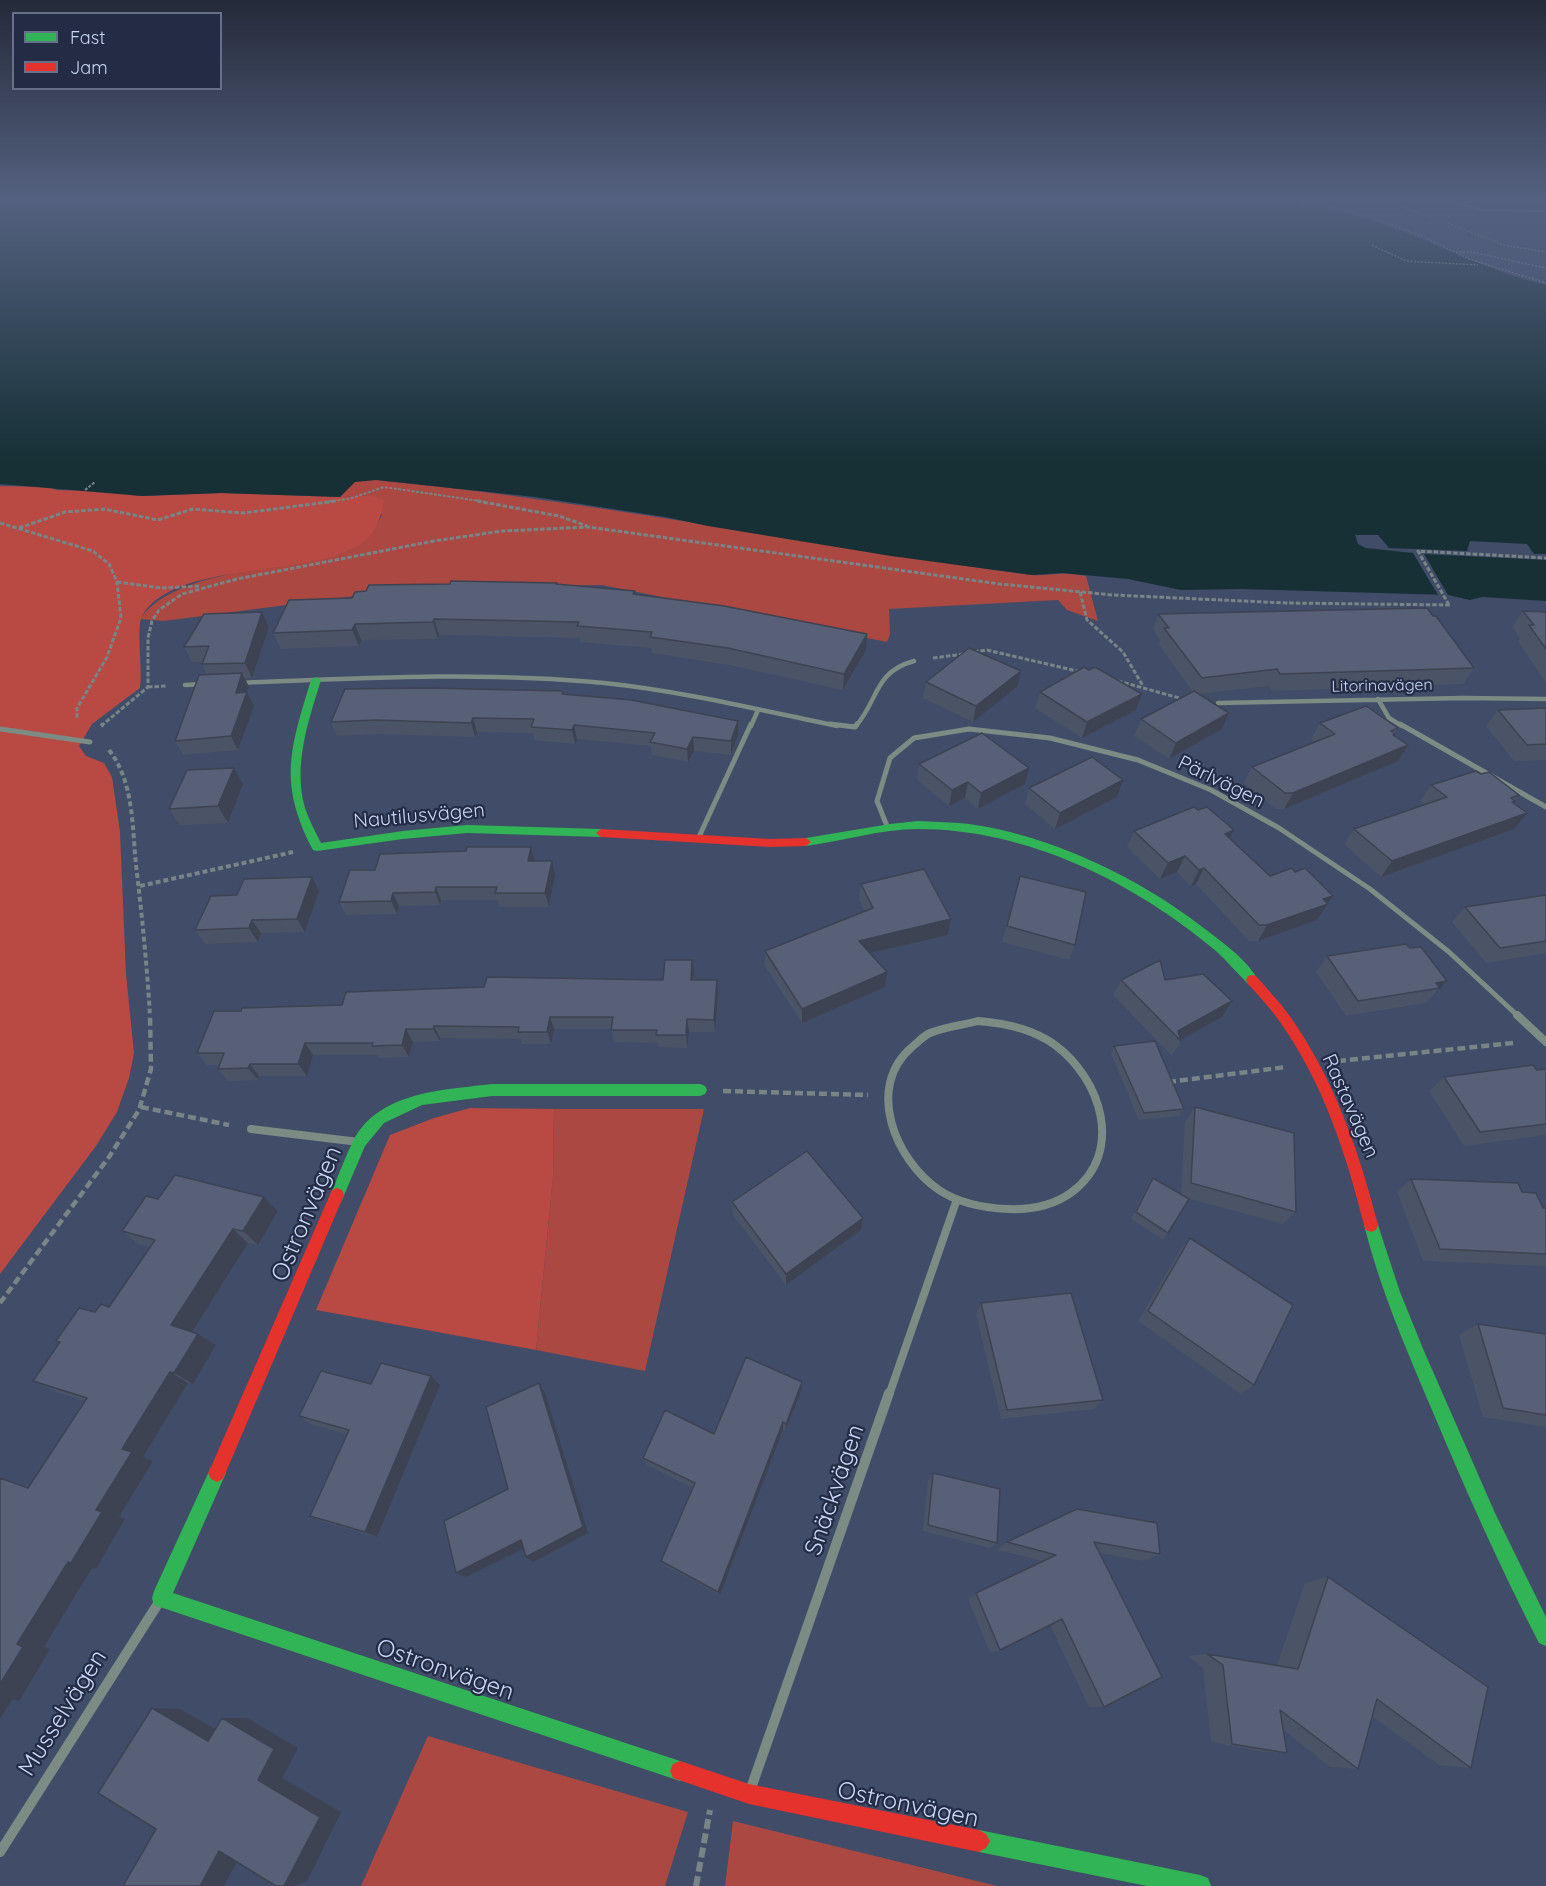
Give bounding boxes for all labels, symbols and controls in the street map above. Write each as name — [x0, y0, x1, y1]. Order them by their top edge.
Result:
legend — [12, 12, 222, 90]
text: Fast — [70, 26, 105, 49]
text: Jam — [70, 56, 108, 79]
street label: Litorinavägen — [1331, 676, 1433, 696]
street label: Pärlvägen — [1174, 751, 1268, 813]
street label: Nautilusvägen — [352, 798, 486, 834]
street label: Rastavägen — [1316, 1050, 1384, 1162]
street label: Ostronvägen — [266, 1142, 348, 1286]
street label: Snäckvägen — [799, 1421, 871, 1559]
street label: Ostronvägen — [372, 1633, 518, 1707]
street label: Musselvägen — [13, 1644, 113, 1782]
street label: Ostronvägen — [835, 1776, 981, 1834]

